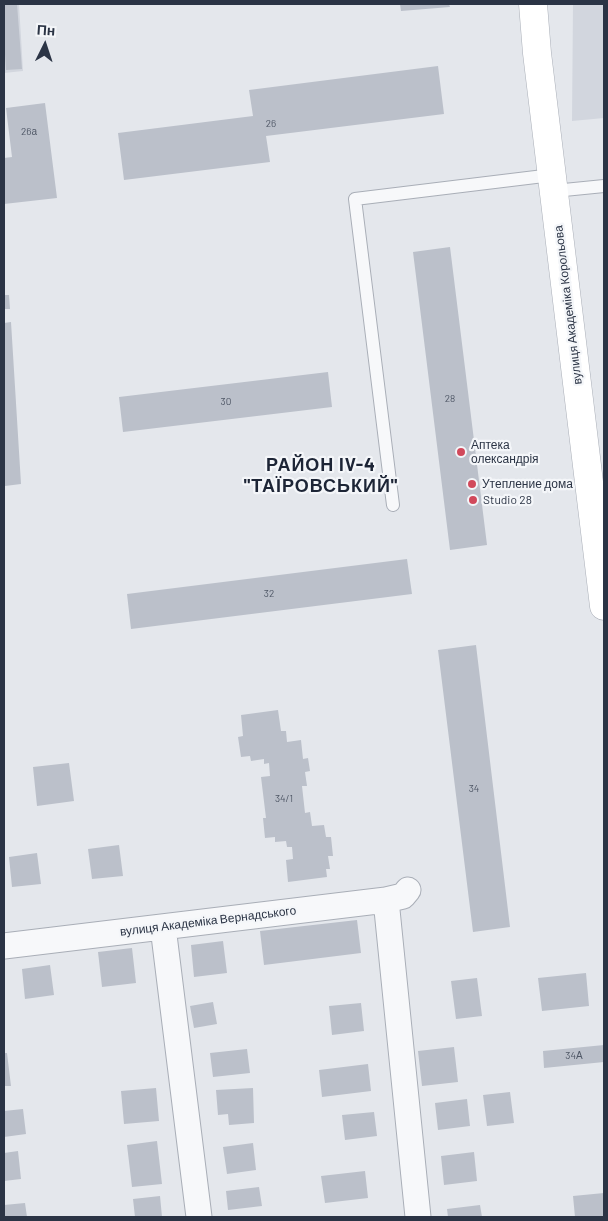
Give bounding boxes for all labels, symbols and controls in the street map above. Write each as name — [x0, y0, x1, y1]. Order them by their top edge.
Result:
north arrow — [20, 20, 70, 70]
text: Пн — [36, 20, 56, 39]
house number: 26 — [266, 118, 276, 130]
house number: 26а — [21, 126, 37, 138]
street label: вулиця Академіка Корольова — [551, 225, 585, 385]
house number: 28 — [445, 393, 455, 405]
house number: 30 — [221, 396, 231, 408]
place label: Аптека олександрія — [471, 438, 539, 466]
marker: Аптека олександрія — [455, 446, 467, 458]
district label: РАЙОН IV-4 "ТАЇРОВСЬКИЙ" — [242, 454, 400, 496]
place label: Утепление дома — [482, 477, 573, 491]
marker: Утепление дома — [466, 478, 478, 490]
place label: Studio 28 — [483, 493, 532, 507]
marker: Studio 28 — [467, 494, 479, 506]
house number: 32 — [264, 588, 274, 600]
house number: 34 — [469, 783, 479, 795]
house number: 34/1 — [275, 793, 293, 805]
street label: вулиця Академіка Вернадського — [119, 903, 297, 939]
house number: 34А — [565, 1050, 583, 1062]

